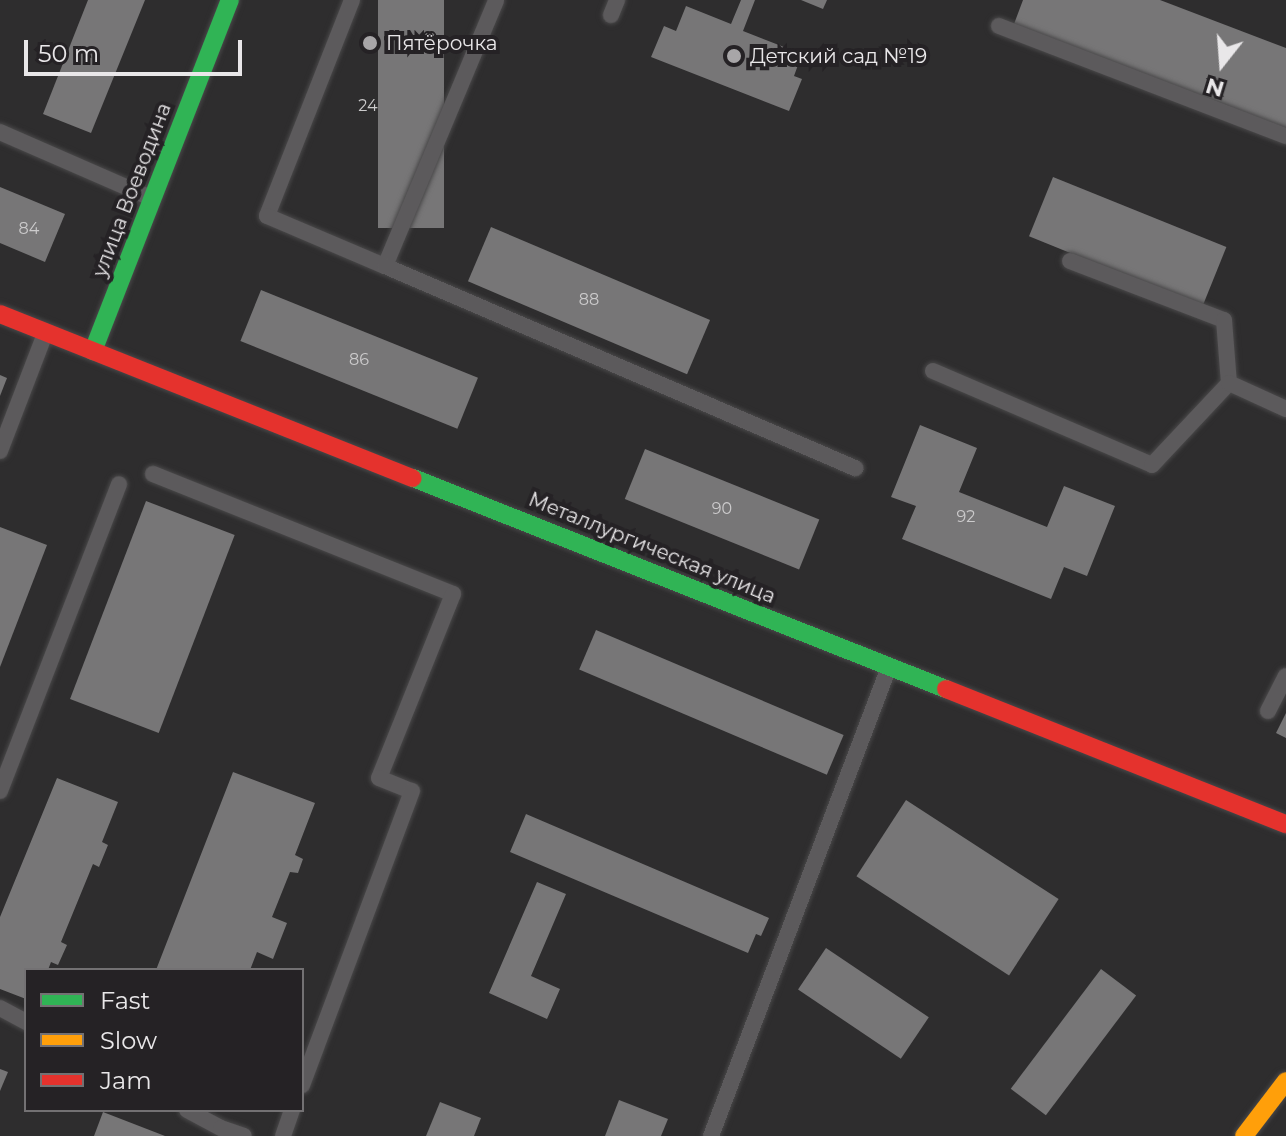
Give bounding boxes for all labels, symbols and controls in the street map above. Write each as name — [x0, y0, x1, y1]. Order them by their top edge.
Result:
scale bar — [28, 24, 246, 74]
north arrow — [1182, 24, 1262, 104]
place label: Пятёрочка — [386, 31, 497, 55]
marker: Пятёрочка — [361, 34, 379, 52]
text: 50 m — [38, 39, 99, 68]
place label: Детский сад №19 — [750, 44, 927, 68]
marker: Детский сад №19 — [725, 47, 743, 65]
text: N — [1202, 72, 1227, 103]
house number: 24 — [358, 96, 378, 116]
street label: улица Воеводина — [88, 100, 176, 280]
house number: 84 — [19, 219, 39, 239]
house number: 88 — [579, 290, 599, 310]
house number: 86 — [349, 350, 369, 370]
street label: Металлургическая улица — [525, 487, 779, 609]
house number: 90 — [712, 499, 732, 519]
house number: 92 — [957, 507, 975, 527]
legend — [24, 968, 304, 1112]
text: Fast — [100, 986, 150, 1015]
text: Slow — [100, 1026, 157, 1055]
text: Jam — [100, 1066, 152, 1095]

